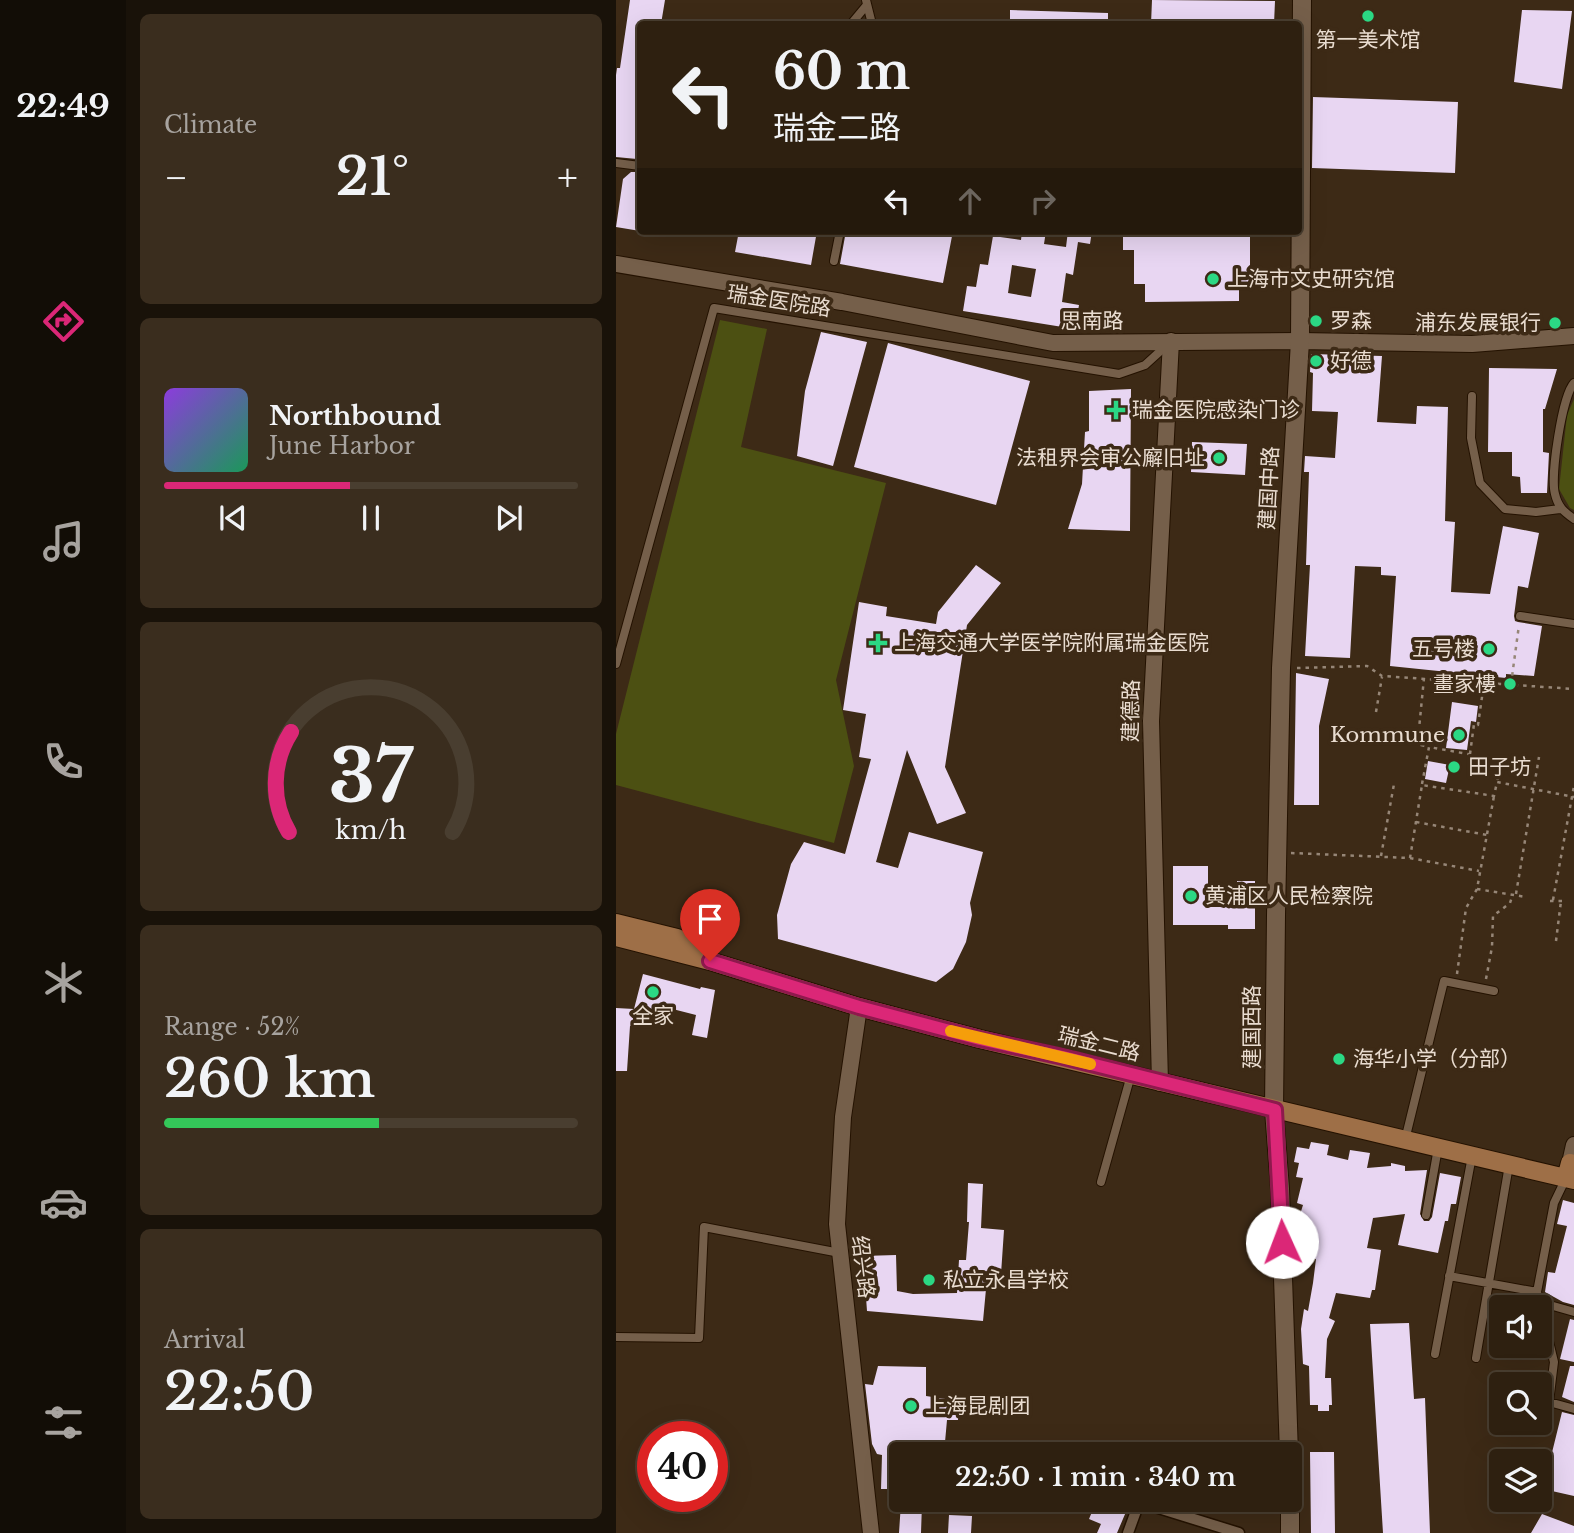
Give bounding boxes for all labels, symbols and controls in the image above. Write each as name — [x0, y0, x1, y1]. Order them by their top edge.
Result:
marker: 第一美术馆 — [1360, 8, 1376, 24]
place label: 第一美术馆 — [1316, 27, 1421, 53]
text: 60 m — [773, 41, 910, 102]
icon: left — [658, 49, 749, 140]
text: 22:49 — [16, 86, 110, 126]
text: 瑞金二路 — [773, 108, 901, 148]
text: Climate — [164, 111, 257, 139]
text: 21° — [336, 145, 409, 209]
text: − — [164, 154, 188, 201]
text: + — [557, 154, 578, 201]
icon: left — [878, 182, 916, 220]
icon: ahead — [951, 182, 989, 220]
icon: right — [1024, 182, 1062, 220]
place label: 上海市文史研究馆 — [1227, 266, 1395, 292]
marker: 上海市文史研究馆 — [1205, 271, 1221, 287]
street label: 瑞金医院路 — [725, 280, 833, 322]
icon: directions — [39, 297, 88, 346]
street label: 思南路 — [1061, 308, 1124, 334]
place label: 罗森 — [1330, 308, 1372, 334]
place label: 浦东发展银行 — [1415, 310, 1541, 336]
marker: 罗森 — [1308, 313, 1324, 329]
marker: 浦东发展银行 — [1547, 315, 1563, 331]
place label: 好德 — [1330, 348, 1372, 374]
marker: 好德 — [1308, 353, 1324, 369]
place label: 瑞金医院感染门诊 — [1132, 397, 1300, 423]
text: Northbound — [269, 400, 441, 432]
marker: 瑞金医院感染门诊 — [1106, 400, 1126, 420]
text: June Harbor — [269, 432, 415, 460]
place label: 法租界会审公廨旧址 — [1016, 445, 1205, 471]
street label: 建国中路 — [1254, 445, 1284, 531]
marker: 法租界会审公廨旧址 — [1211, 450, 1227, 466]
icon: previous — [214, 499, 252, 537]
icon: pause — [352, 499, 390, 537]
icon: next — [490, 499, 528, 537]
icon: music — [39, 517, 88, 566]
place label: 上海交通大学医学院附属瑞金医院 — [894, 630, 1209, 656]
marker: 上海交通大学医学院附属瑞金医院 — [868, 633, 888, 653]
place label: 五号楼 — [1412, 636, 1475, 662]
marker: 五号楼 — [1481, 641, 1497, 657]
place label: 畫家樓 — [1433, 671, 1496, 697]
marker: 畫家樓 — [1502, 676, 1518, 692]
street label: 建德路 — [1117, 679, 1145, 743]
place label: Kommune — [1330, 722, 1445, 748]
marker: Kommune — [1451, 727, 1467, 743]
text: 37 — [329, 732, 414, 823]
icon: phone — [39, 737, 88, 786]
place label: 田子坊 — [1468, 754, 1531, 780]
marker: 田子坊 — [1446, 759, 1462, 775]
text: km/h — [336, 815, 406, 846]
place label: 黄浦区人民检察院 — [1205, 883, 1373, 909]
marker: 黄浦区人民检察院 — [1183, 888, 1199, 904]
pin — [680, 889, 740, 961]
icon: arrive — [691, 900, 729, 938]
icon: climate — [39, 958, 88, 1007]
marker: 全家 — [645, 984, 661, 1000]
street label: 建国西路 — [1239, 985, 1265, 1069]
place label: 全家 — [632, 1003, 674, 1029]
text: Range · 52% — [164, 1013, 300, 1041]
street label: 瑞金二路 — [1055, 1021, 1143, 1067]
place label: 海华小学（分部） — [1353, 1046, 1521, 1072]
text: 260 km — [164, 1047, 375, 1111]
marker: 海华小学（分部） — [1331, 1051, 1347, 1067]
icon: car — [39, 1178, 88, 1227]
position arrow — [1245, 1205, 1319, 1279]
street label: 绍兴路 — [846, 1234, 880, 1300]
place label: 私立永昌学校 — [943, 1267, 1069, 1293]
marker: 私立永昌学校 — [921, 1272, 937, 1288]
map controls — [1489, 1295, 1552, 1512]
button: sound — [1489, 1295, 1552, 1358]
text: Arrival — [164, 1326, 245, 1354]
text: 22:50 — [164, 1360, 314, 1424]
button: search — [1489, 1372, 1552, 1435]
place label: 上海昆剧团 — [925, 1393, 1030, 1419]
icon: filters — [39, 1398, 88, 1447]
marker: 上海昆剧团 — [903, 1398, 919, 1414]
speed limit sign: 40 — [637, 1421, 728, 1512]
button: layers — [1489, 1449, 1552, 1512]
text: 22:50 · 1 min · 340 m — [955, 1461, 1236, 1493]

